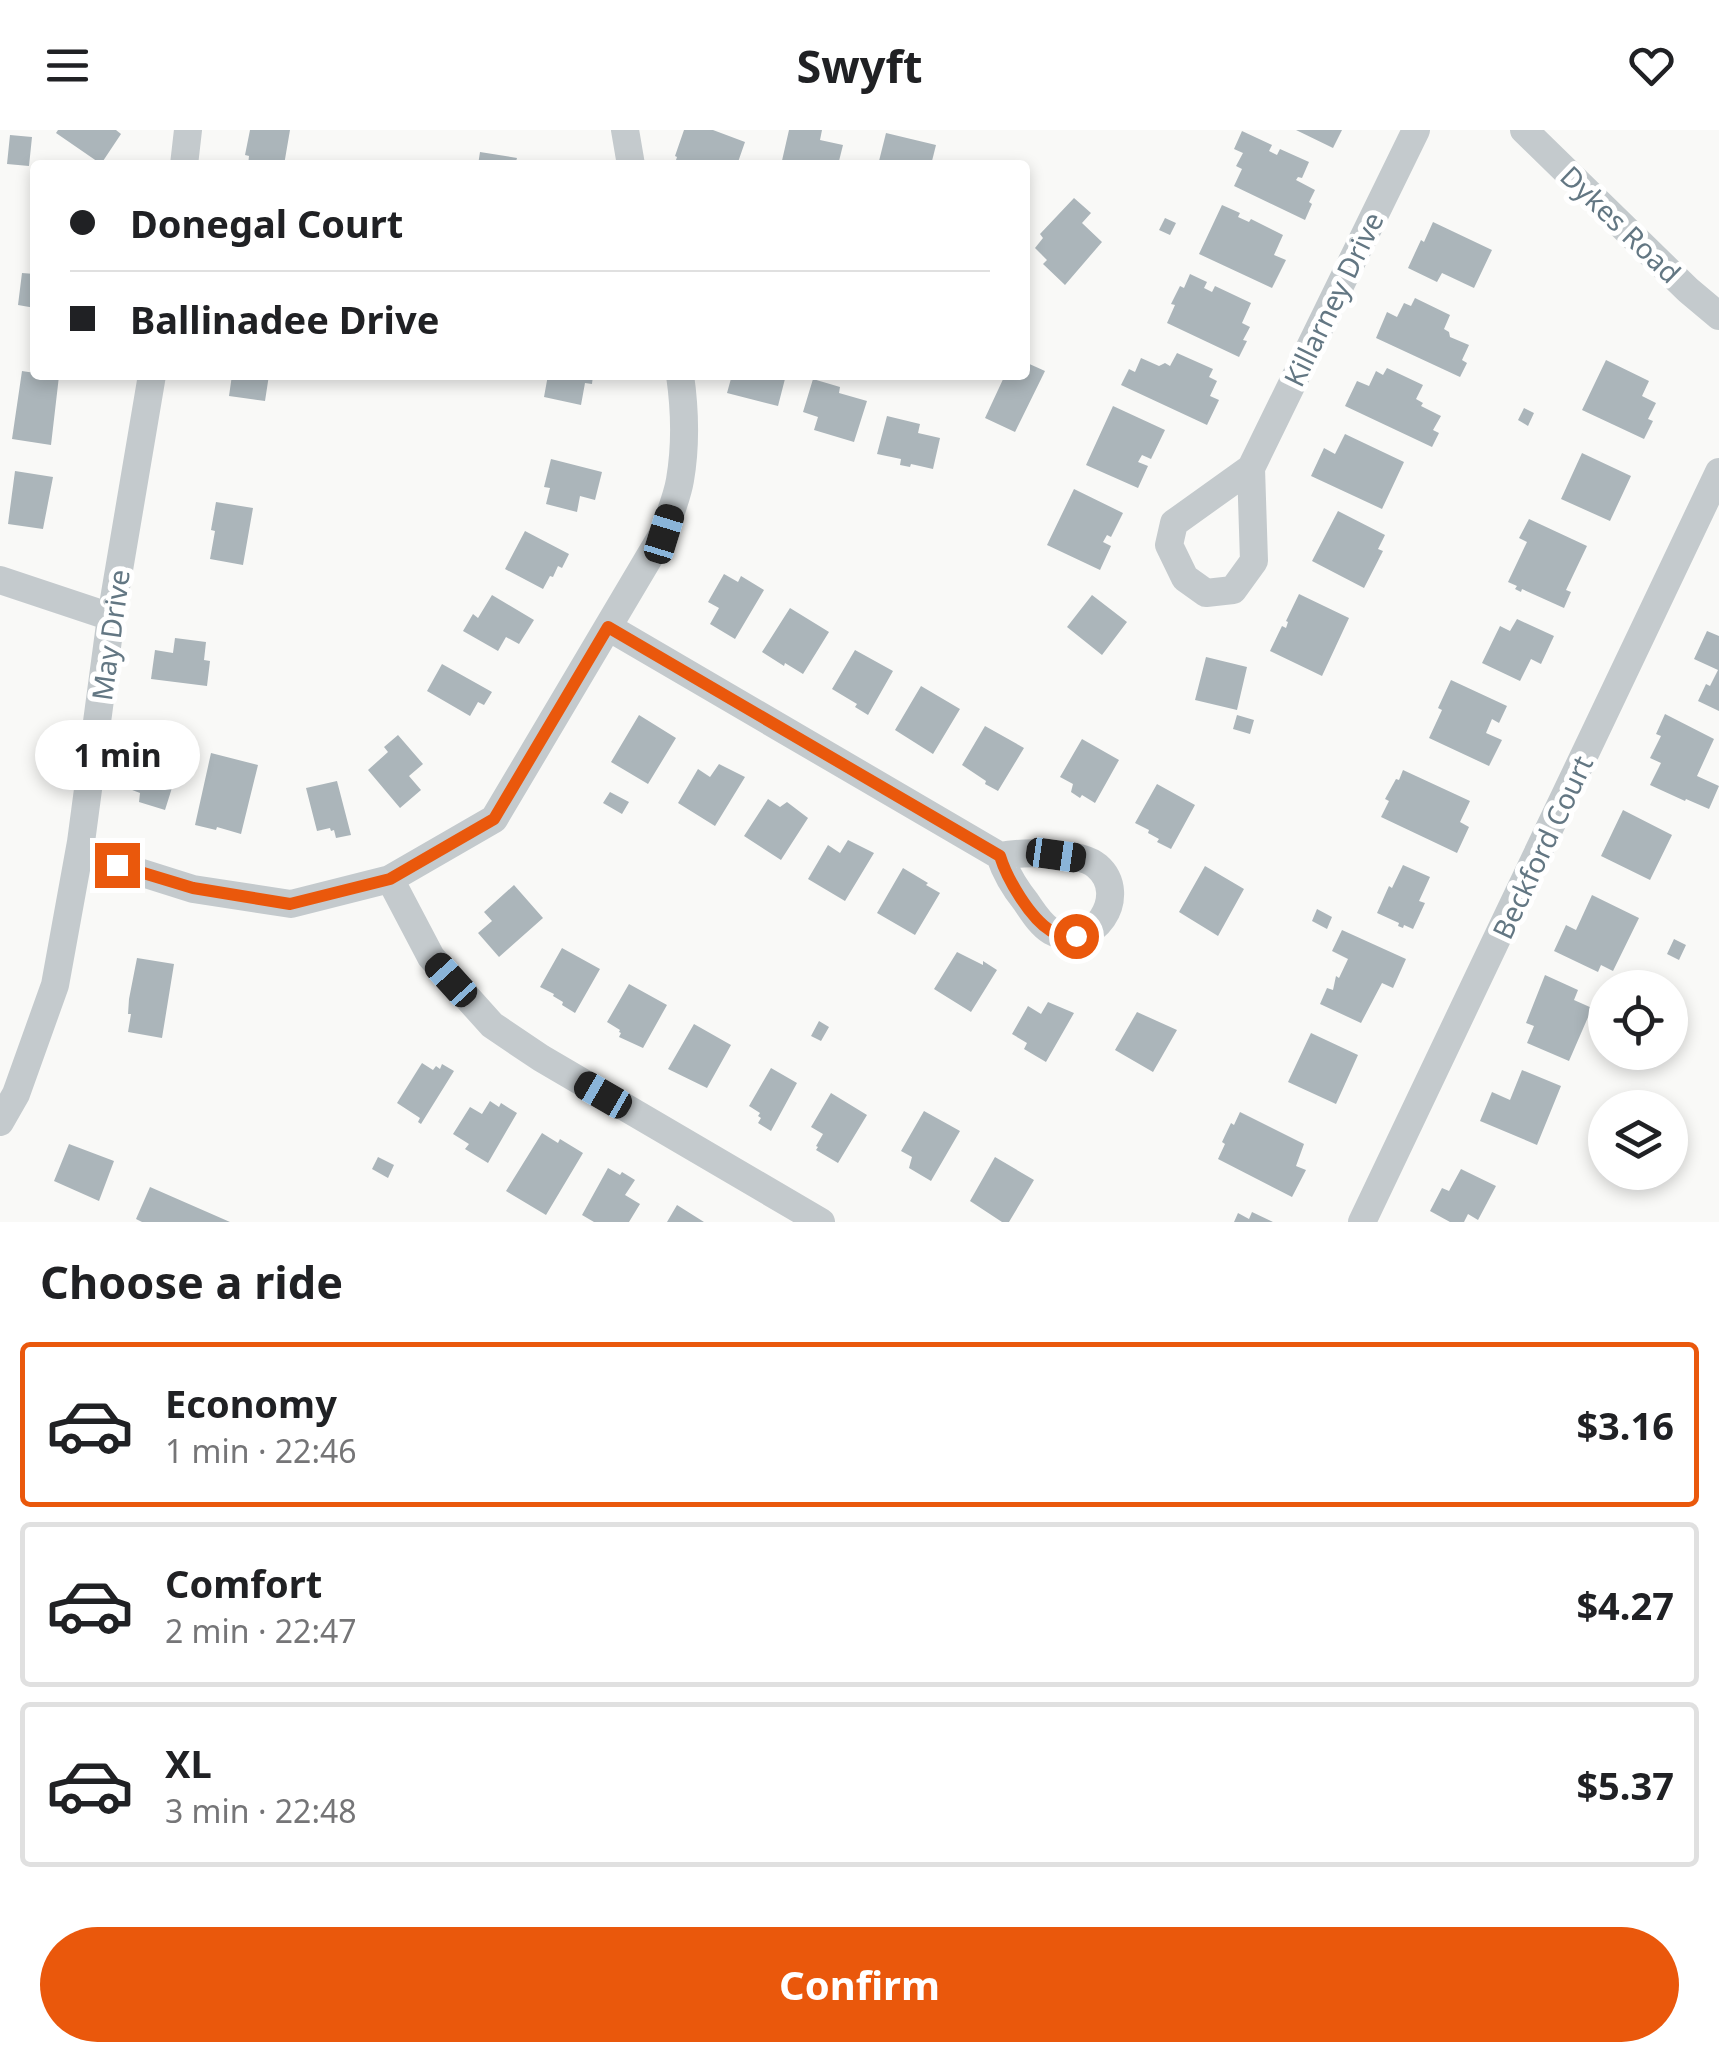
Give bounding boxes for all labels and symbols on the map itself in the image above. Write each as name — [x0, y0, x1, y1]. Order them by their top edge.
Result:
street label: Dykes Road — [1553, 157, 1689, 291]
street label: Killarney Drive — [1274, 205, 1392, 393]
car — [641, 501, 687, 567]
street label: May Drive — [82, 567, 138, 703]
callout: 1 min — [34, 720, 200, 790]
street label: Beckford Court — [1483, 749, 1601, 945]
car — [1024, 836, 1088, 874]
route end — [95, 843, 140, 888]
route start — [1054, 914, 1099, 959]
car — [420, 948, 482, 1012]
car — [570, 1067, 636, 1123]

